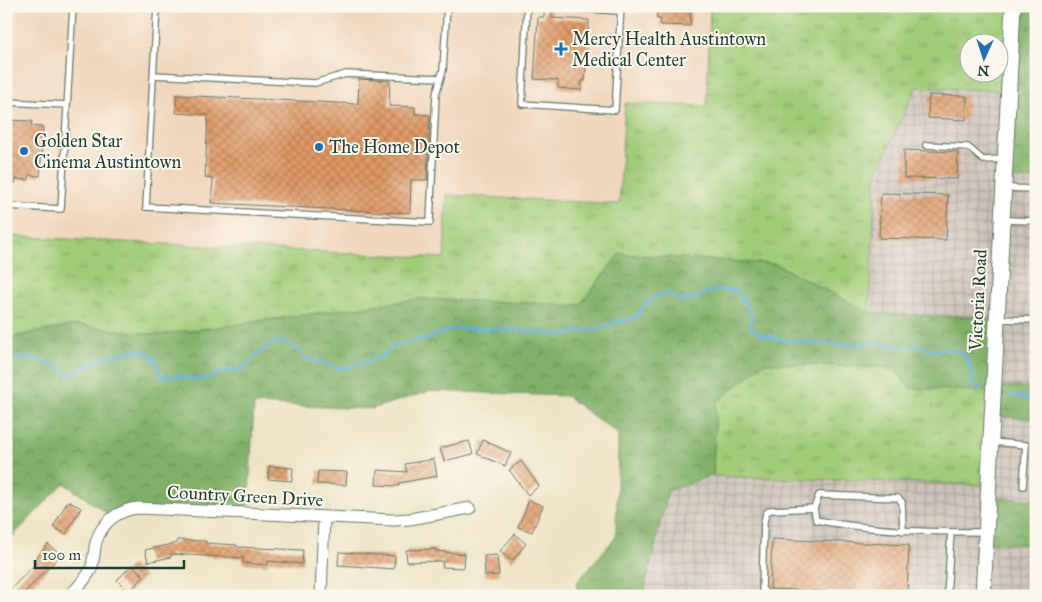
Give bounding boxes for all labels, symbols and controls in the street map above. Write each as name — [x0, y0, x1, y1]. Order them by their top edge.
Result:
place label: Mercy Health Austintown Medical Center — [572, 28, 766, 71]
north arrow — [960, 32, 1010, 82]
marker: Mercy Health Austintown Medical Center — [554, 42, 568, 56]
text: N — [977, 62, 990, 79]
place label: Golden Star Cinema Austintown — [34, 130, 181, 173]
place label: The Home Depot — [329, 136, 461, 158]
marker: The Home Depot — [313, 141, 325, 153]
marker: Golden Star Cinema Austintown — [18, 145, 30, 157]
street label: Victoria Road — [964, 248, 992, 353]
street label: Country Green Drive — [166, 481, 324, 511]
scale bar — [35, 537, 184, 569]
text: 100 m — [42, 546, 82, 564]

